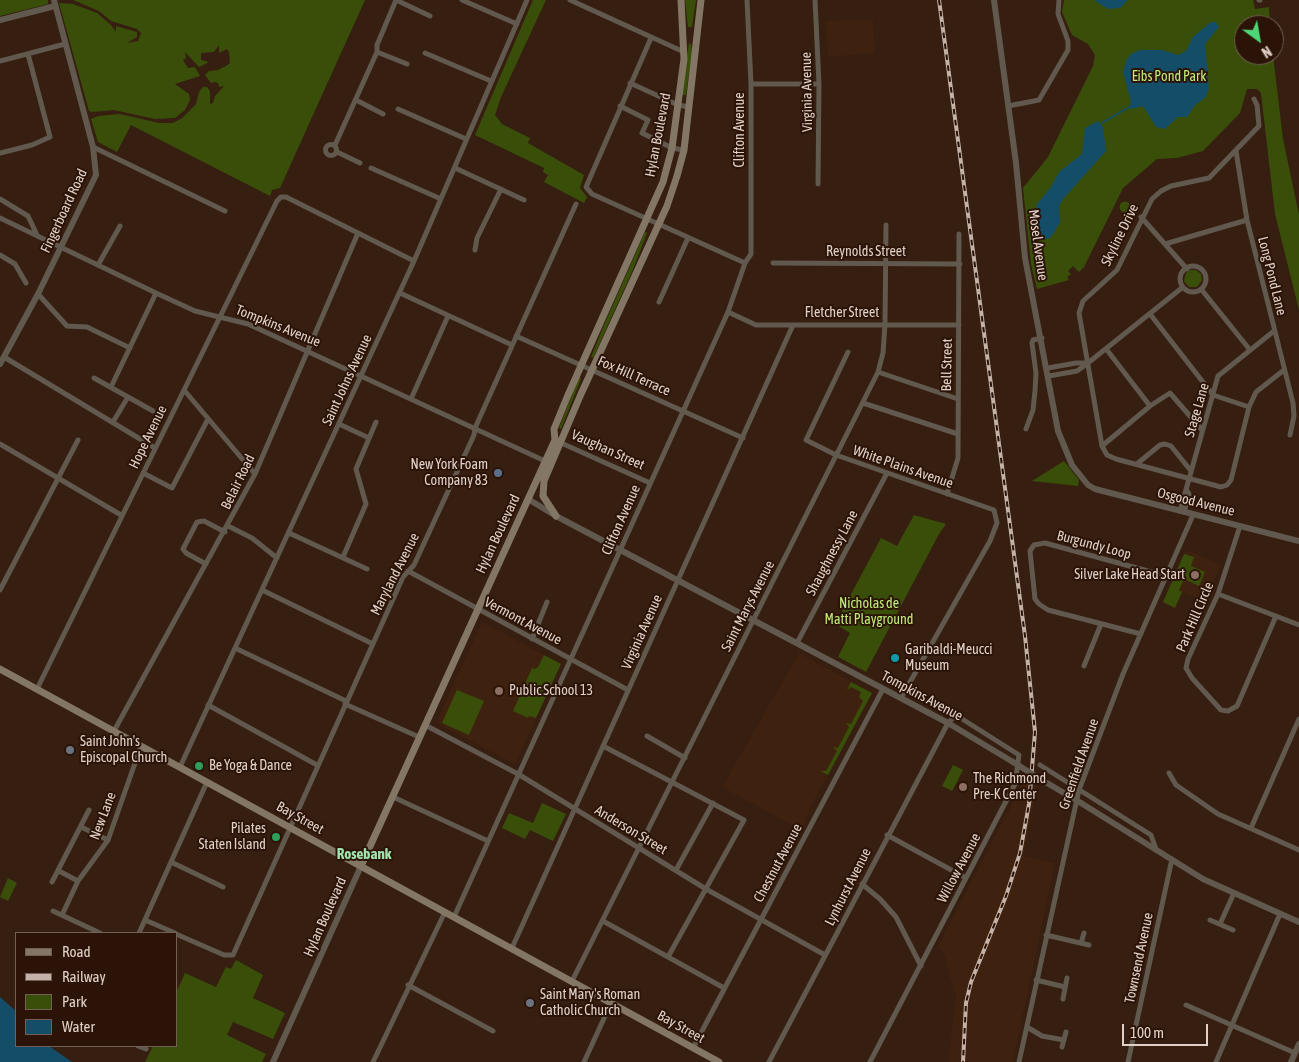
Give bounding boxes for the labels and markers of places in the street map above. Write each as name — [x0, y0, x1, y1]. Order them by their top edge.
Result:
place label: New York Foam Company 83 — [411, 457, 488, 490]
marker: New York Foam Company 83 — [492, 467, 504, 479]
place label: Silver Lake Head Start — [1074, 567, 1185, 583]
marker: Silver Lake Head Start — [1189, 569, 1201, 581]
place label: Garibaldi-Meucci Museum — [905, 642, 992, 674]
marker: Garibaldi-Meucci Museum — [889, 652, 901, 664]
place label: Public School 13 — [509, 683, 593, 699]
marker: Public School 13 — [493, 685, 505, 697]
place label: Saint John's Episcopal Church — [80, 734, 167, 766]
marker: Saint John's Episcopal Church — [64, 744, 76, 756]
place label: Be Yoga & Dance — [209, 758, 292, 774]
marker: Be Yoga & Dance — [193, 760, 205, 772]
place label: The Richmond Pre-K Center — [973, 771, 1046, 804]
marker: The Richmond Pre-K Center — [957, 781, 969, 793]
place label: Pilates Staten Island — [198, 821, 266, 854]
marker: Pilates Staten Island — [270, 831, 282, 843]
place label: Saint Mary's Roman Catholic Church — [540, 987, 640, 1020]
marker: Saint Mary's Roman Catholic Church — [524, 997, 536, 1009]

